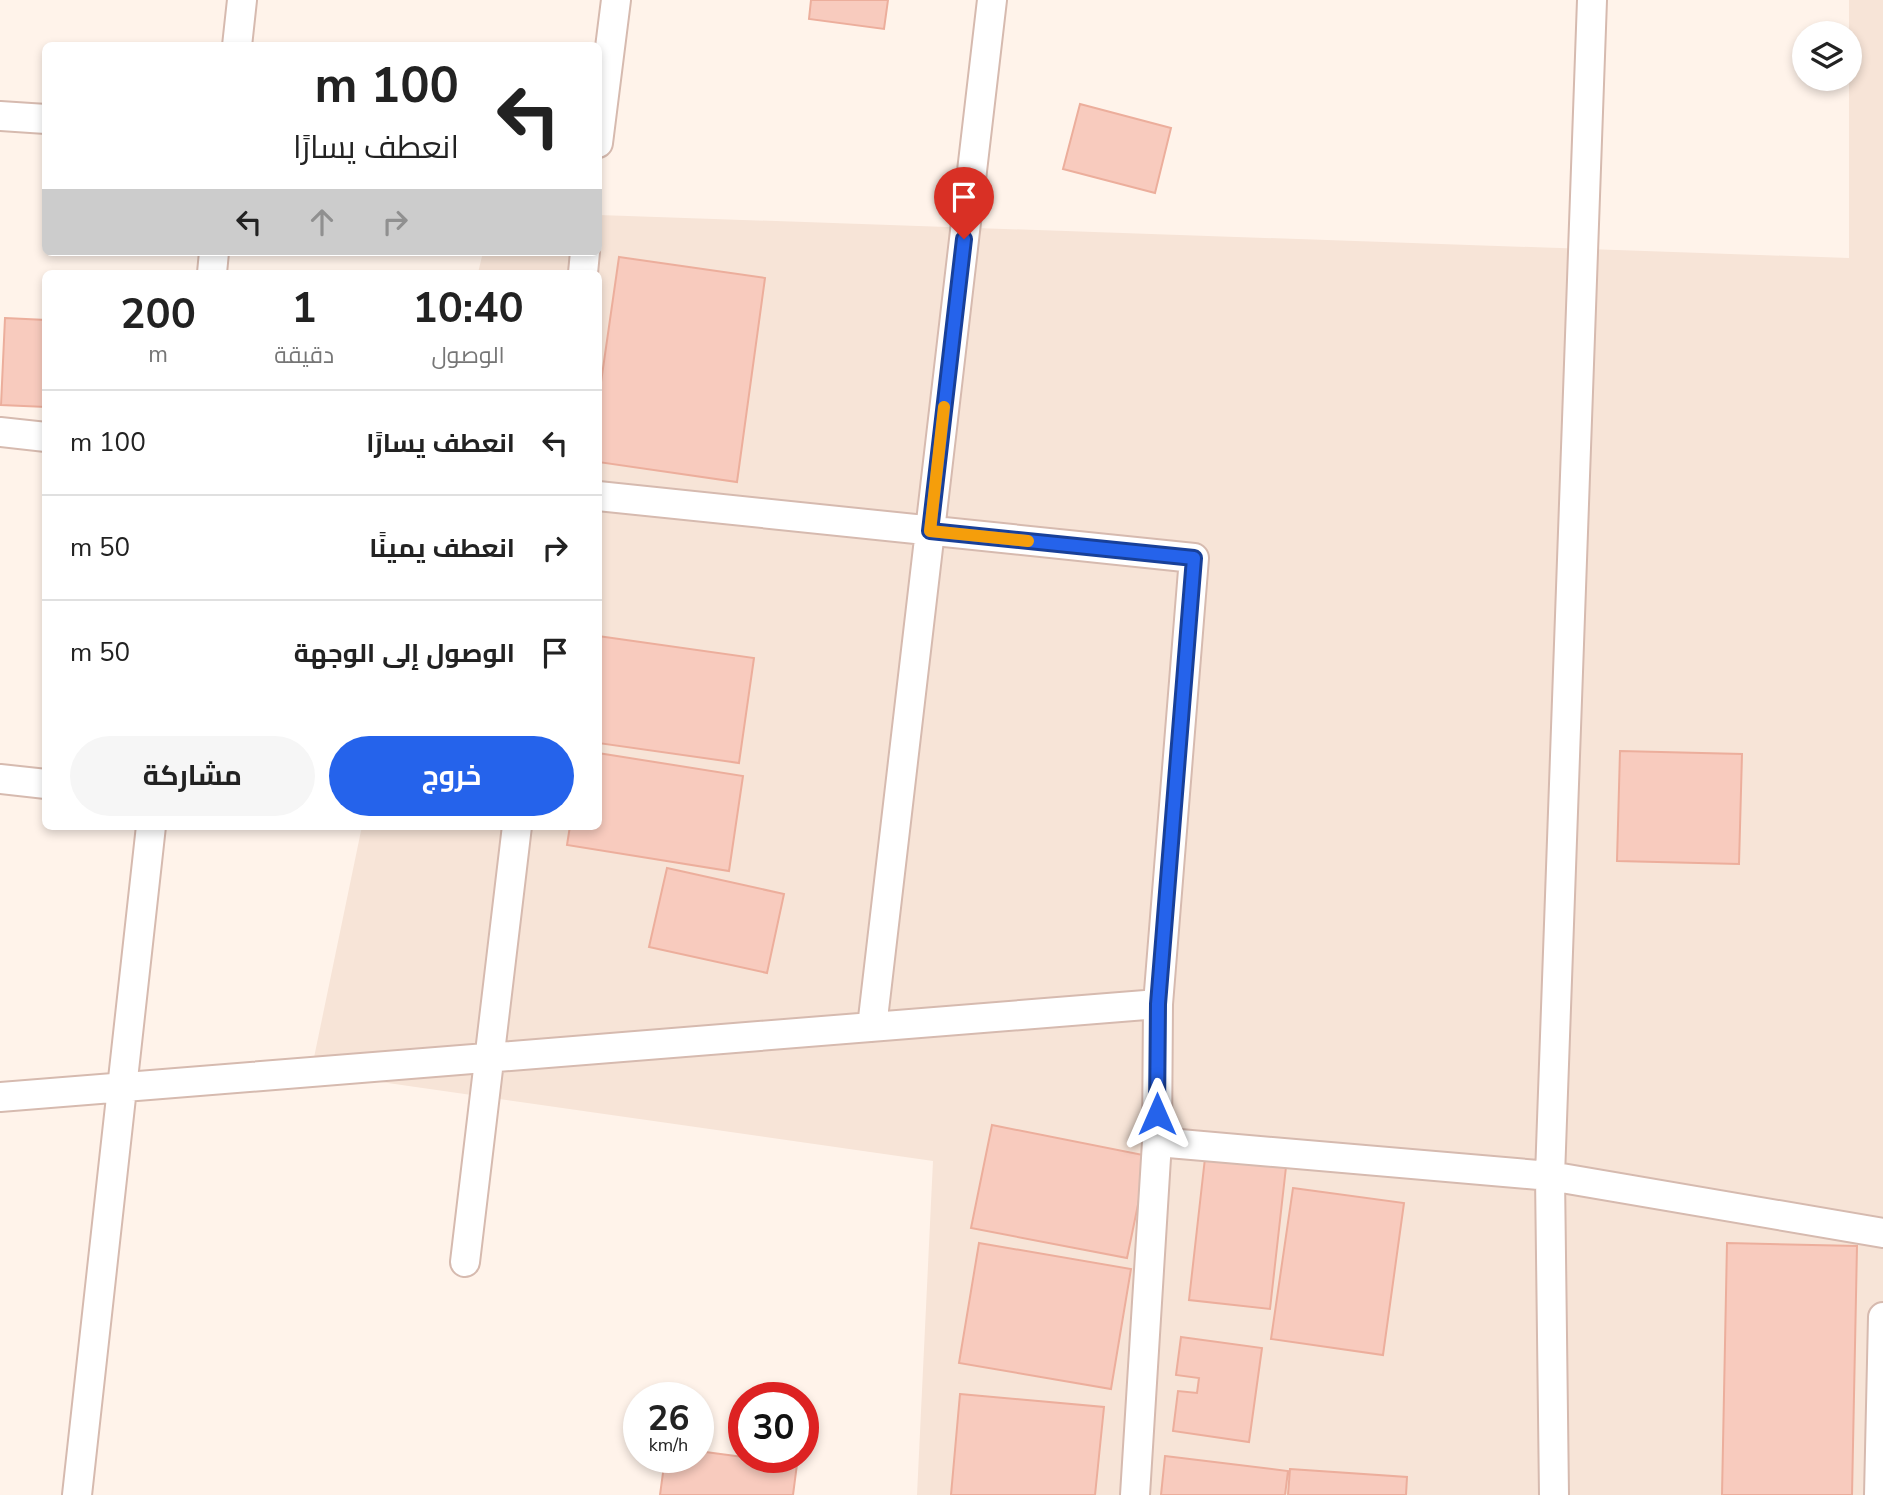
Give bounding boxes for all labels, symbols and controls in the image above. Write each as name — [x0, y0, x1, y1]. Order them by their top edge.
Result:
map controls — [1792, 21, 1862, 91]
button: layers — [1792, 21, 1862, 91]
text: 100 m — [315, 52, 459, 119]
icon: left — [483, 70, 574, 161]
text: انعطف يسارًا — [293, 126, 459, 169]
pin — [934, 167, 994, 239]
icon: arrive — [945, 178, 983, 216]
icon: left — [230, 203, 268, 241]
icon: ahead — [303, 203, 341, 241]
icon: right — [376, 203, 414, 241]
text: 1 — [292, 280, 317, 337]
text: 10:40 — [412, 280, 524, 337]
text: 200 — [120, 286, 196, 343]
text: m — [148, 339, 168, 370]
text: دقيقة — [274, 340, 334, 371]
text: الوصول — [431, 340, 505, 371]
icon: left — [536, 424, 574, 462]
text: 100 m — [70, 425, 146, 460]
text: انعطف يسارًا — [366, 426, 515, 461]
icon: right — [536, 529, 574, 567]
text: 50 m — [70, 530, 130, 565]
text: انعطف يمينًا — [369, 531, 515, 566]
icon: arrive — [536, 634, 574, 672]
text: 50 m — [70, 635, 130, 670]
text: الوصول إلى الوجهة — [294, 636, 515, 671]
button: مشاركة — [70, 736, 315, 816]
button: خروج — [329, 736, 574, 816]
position arrow — [1120, 1077, 1194, 1151]
speed limit sign: 30 — [728, 1382, 819, 1473]
text: 26 — [647, 1395, 690, 1442]
text: km/h — [649, 1433, 688, 1457]

